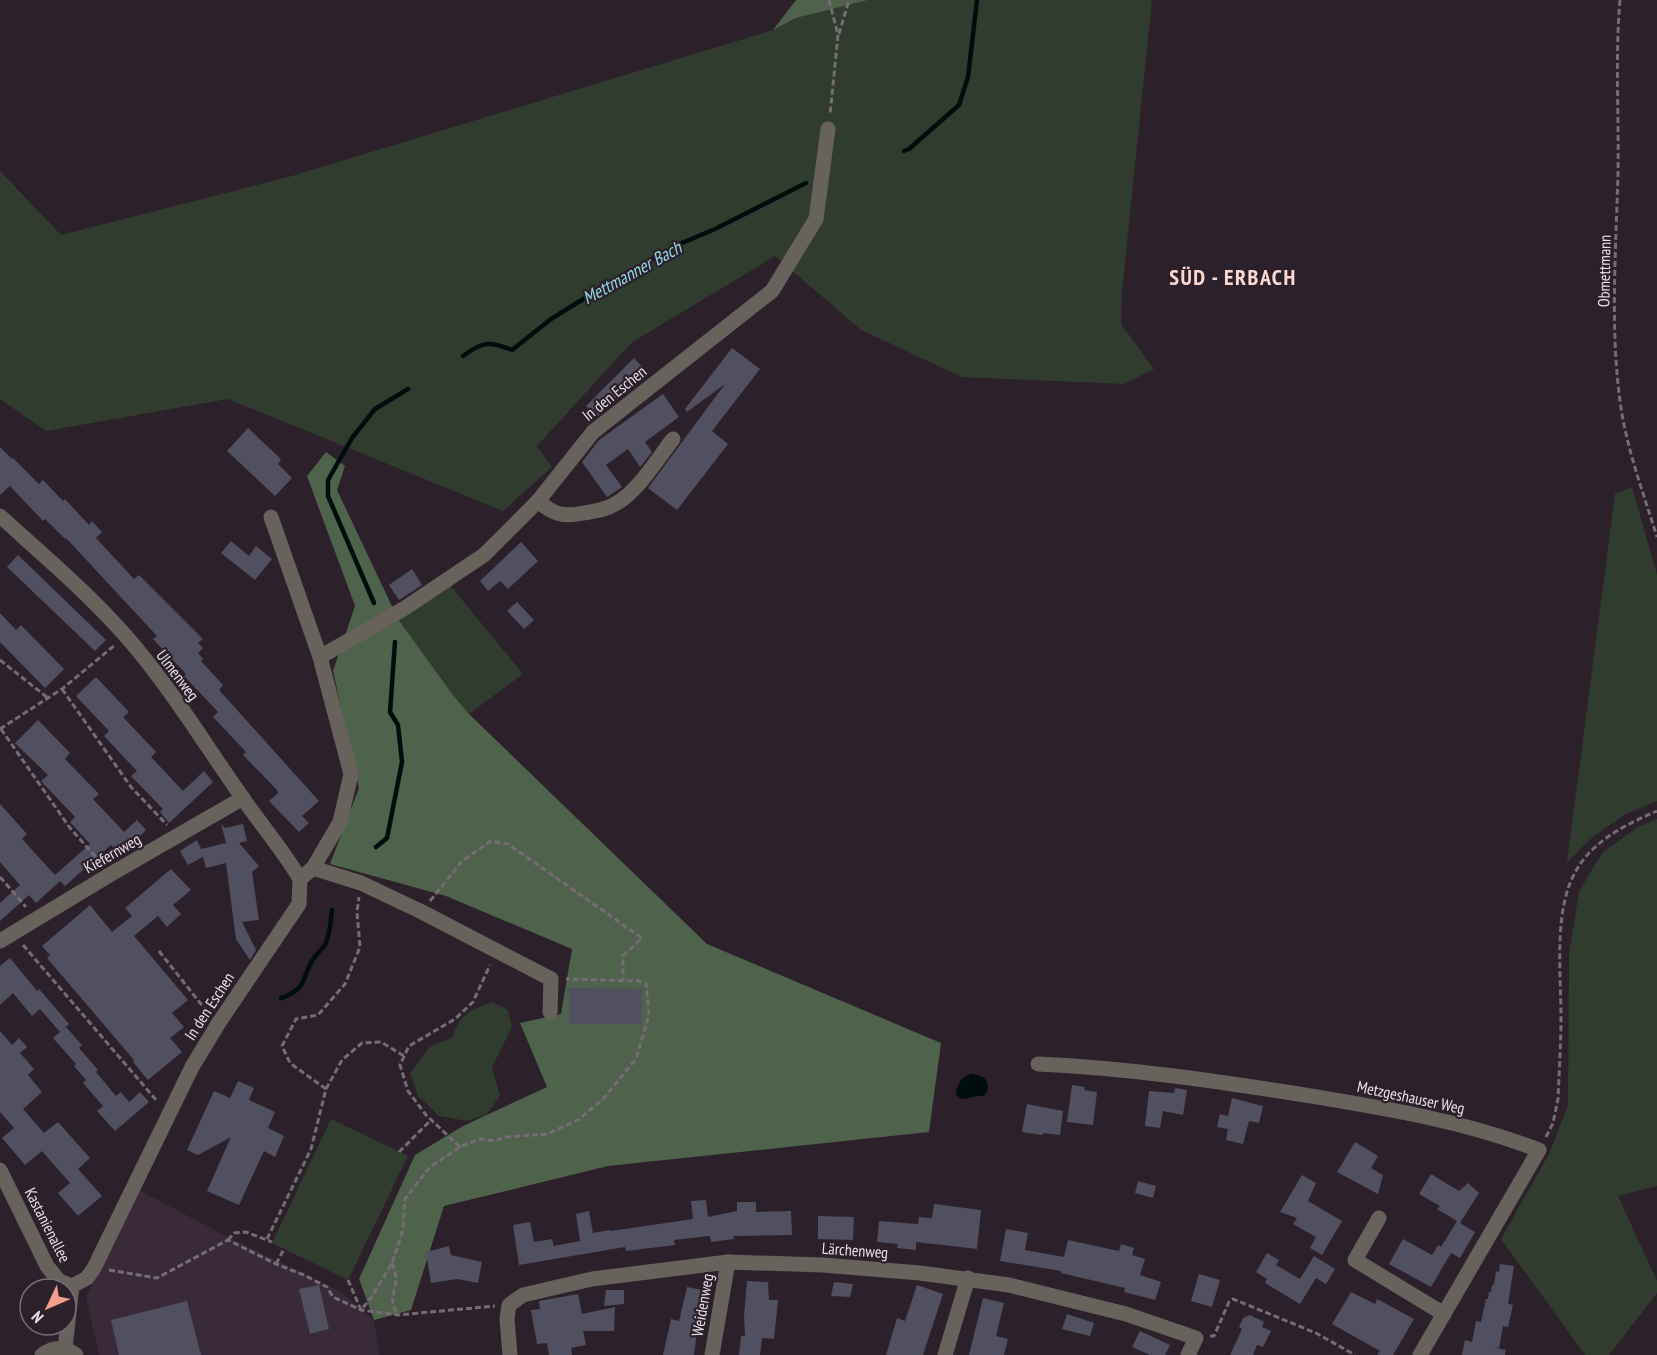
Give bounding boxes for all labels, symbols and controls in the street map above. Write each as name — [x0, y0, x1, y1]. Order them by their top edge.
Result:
water label: Mettmanner Bach — [578, 235, 686, 309]
street label: Obmettmann — [1593, 235, 1615, 307]
district label: SÜD - ERBACH — [1169, 263, 1297, 291]
street label: In den Eschen — [578, 361, 650, 425]
street label: Ulmenweg — [152, 645, 204, 705]
street label: Kiefernweg — [80, 829, 144, 877]
street label: In den Eschen — [180, 968, 238, 1044]
street label: Metzgeshauser Weg — [1356, 1076, 1466, 1118]
street label: Kastanienallee — [21, 1184, 75, 1266]
street label: Lärchenweg — [821, 1238, 889, 1262]
street label: Weidenweg — [687, 1272, 717, 1338]
north arrow — [18, 1277, 78, 1337]
text: N — [27, 1307, 47, 1327]

